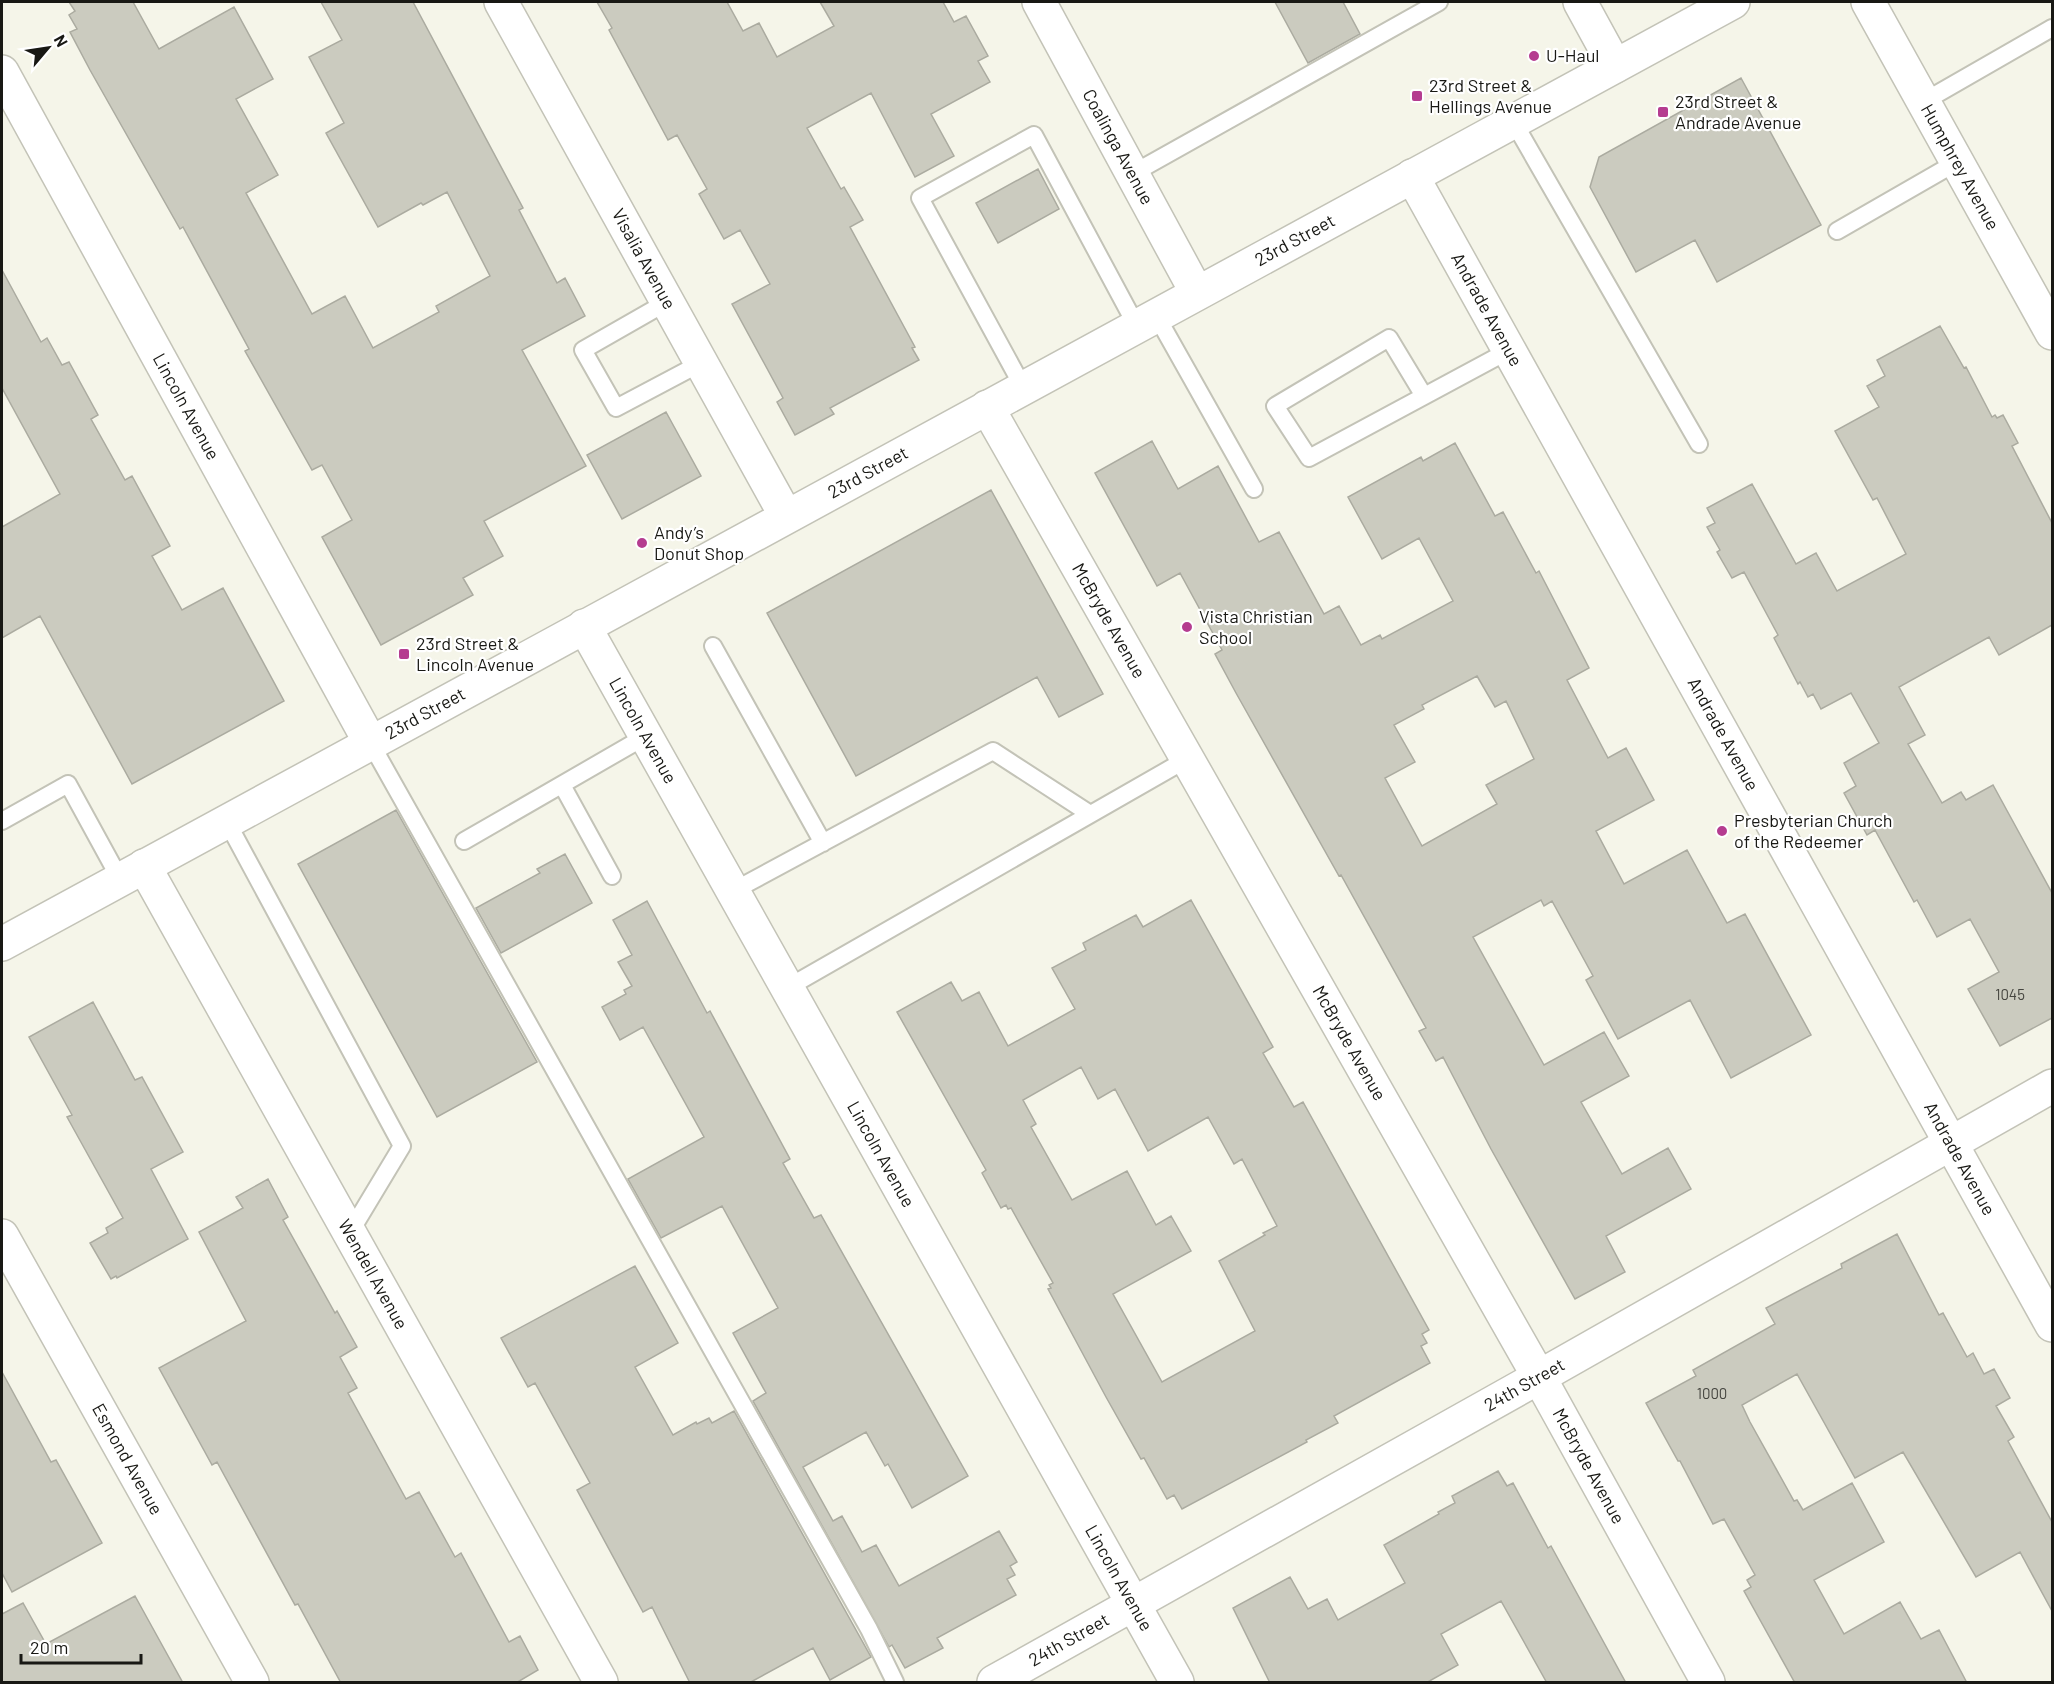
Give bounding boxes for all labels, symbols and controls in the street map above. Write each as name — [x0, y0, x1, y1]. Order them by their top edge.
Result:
north arrow — [18, 18, 78, 78]
text: N — [51, 31, 72, 50]
place label: U-Haul — [1546, 44, 1600, 66]
marker: U-Haul — [1527, 49, 1541, 63]
place label: 23rd Street & Hellings Avenue — [1429, 74, 1552, 117]
street label: Coalinga Avenue — [1078, 85, 1159, 208]
marker: 23rd Street & Hellings Avenue — [1410, 89, 1424, 103]
place label: 23rd Street & Andrade Avenue — [1675, 90, 1801, 133]
street label: Humphrey Avenue — [1917, 100, 2005, 234]
marker: 23rd Street & Andrade Avenue — [1656, 105, 1670, 119]
street label: Visalia Avenue — [608, 204, 681, 313]
street label: 23rd Street — [1251, 209, 1338, 270]
street label: Andrade Avenue — [1447, 249, 1528, 370]
street label: Lincoln Avenue — [149, 349, 225, 463]
street label: 23rd Street — [824, 441, 911, 502]
place label: Andy’s Donut Shop — [654, 521, 744, 564]
marker: Andy’s Donut Shop — [635, 536, 649, 550]
street label: McBryde Avenue — [1068, 559, 1151, 682]
place label: Vista Christian School — [1199, 605, 1313, 648]
marker: Vista Christian School — [1180, 620, 1194, 634]
place label: 23rd Street & Lincoln Avenue — [416, 632, 534, 675]
marker: 23rd Street & Lincoln Avenue — [397, 647, 411, 661]
street label: Lincoln Avenue — [605, 673, 682, 787]
street label: Andrade Avenue — [1683, 673, 1764, 794]
street label: 23rd Street — [381, 682, 469, 743]
place label: Presbyterian Church of the Redeemer — [1734, 809, 1893, 852]
marker: Presbyterian Church of the Redeemer — [1715, 824, 1729, 838]
street label: McBryde Avenue — [1308, 981, 1391, 1104]
house number: 1045 — [1995, 985, 2025, 1003]
street label: Lincoln Avenue — [843, 1097, 920, 1211]
street label: Andrade Avenue — [1920, 1098, 2001, 1219]
street label: Wendell Avenue — [334, 1215, 413, 1333]
street label: 24th Street — [1480, 1353, 1568, 1415]
house number: 1000 — [1697, 1384, 1727, 1402]
street label: Esmond Avenue — [88, 1399, 168, 1518]
street label: McBryde Avenue — [1548, 1404, 1630, 1527]
street label: Lincoln Avenue — [1081, 1521, 1158, 1635]
street label: 24th Street — [1025, 1608, 1113, 1670]
scale bar — [21, 1627, 141, 1665]
text: 20 m — [30, 1636, 68, 1658]

